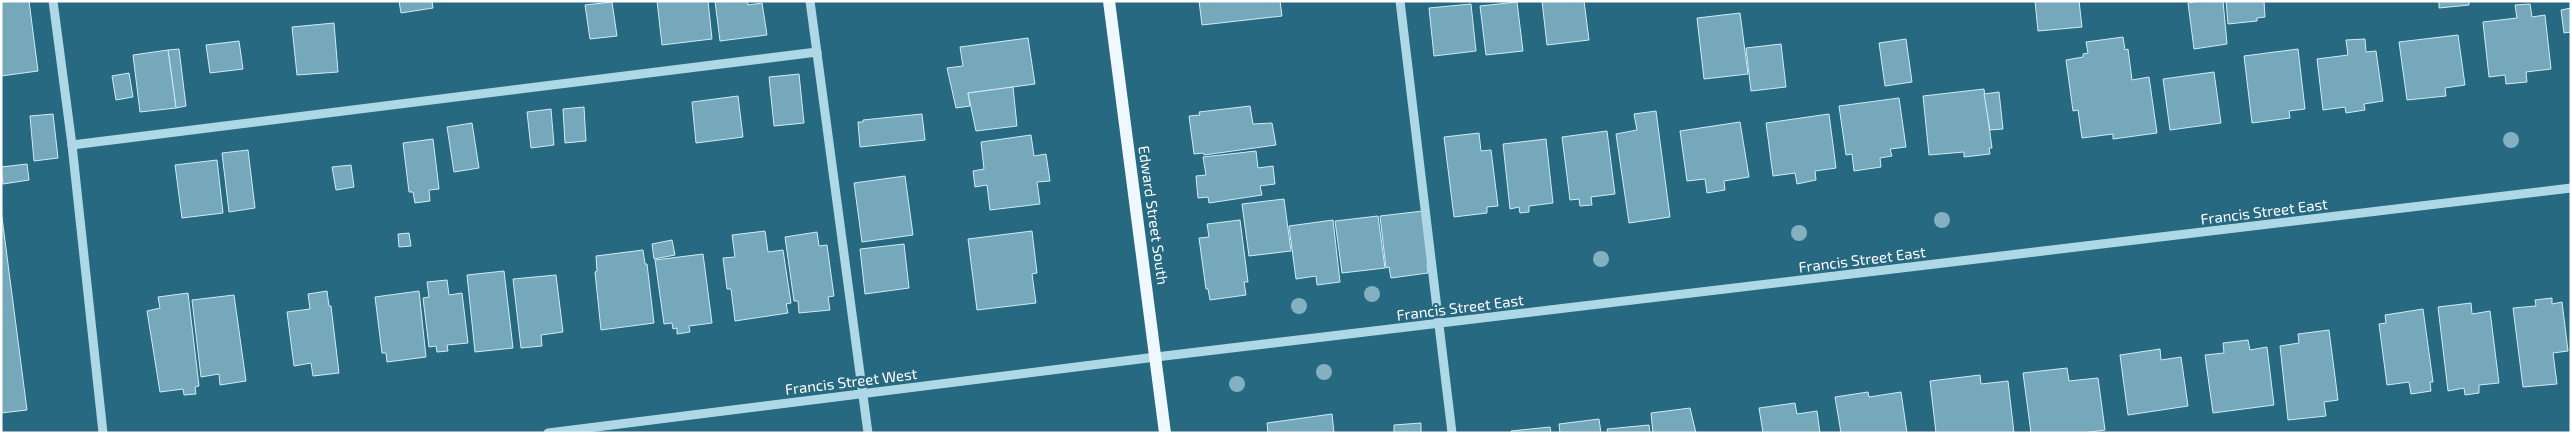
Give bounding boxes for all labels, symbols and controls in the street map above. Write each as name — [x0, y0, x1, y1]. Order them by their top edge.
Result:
street label: Edward Street South — [1135, 144, 1173, 286]
street label: Francis Street East — [2199, 194, 2329, 228]
street label: Francis Street East — [1797, 242, 1927, 276]
street label: Francis Street East — [1395, 290, 1525, 324]
street label: Francis Street West — [784, 364, 918, 398]

